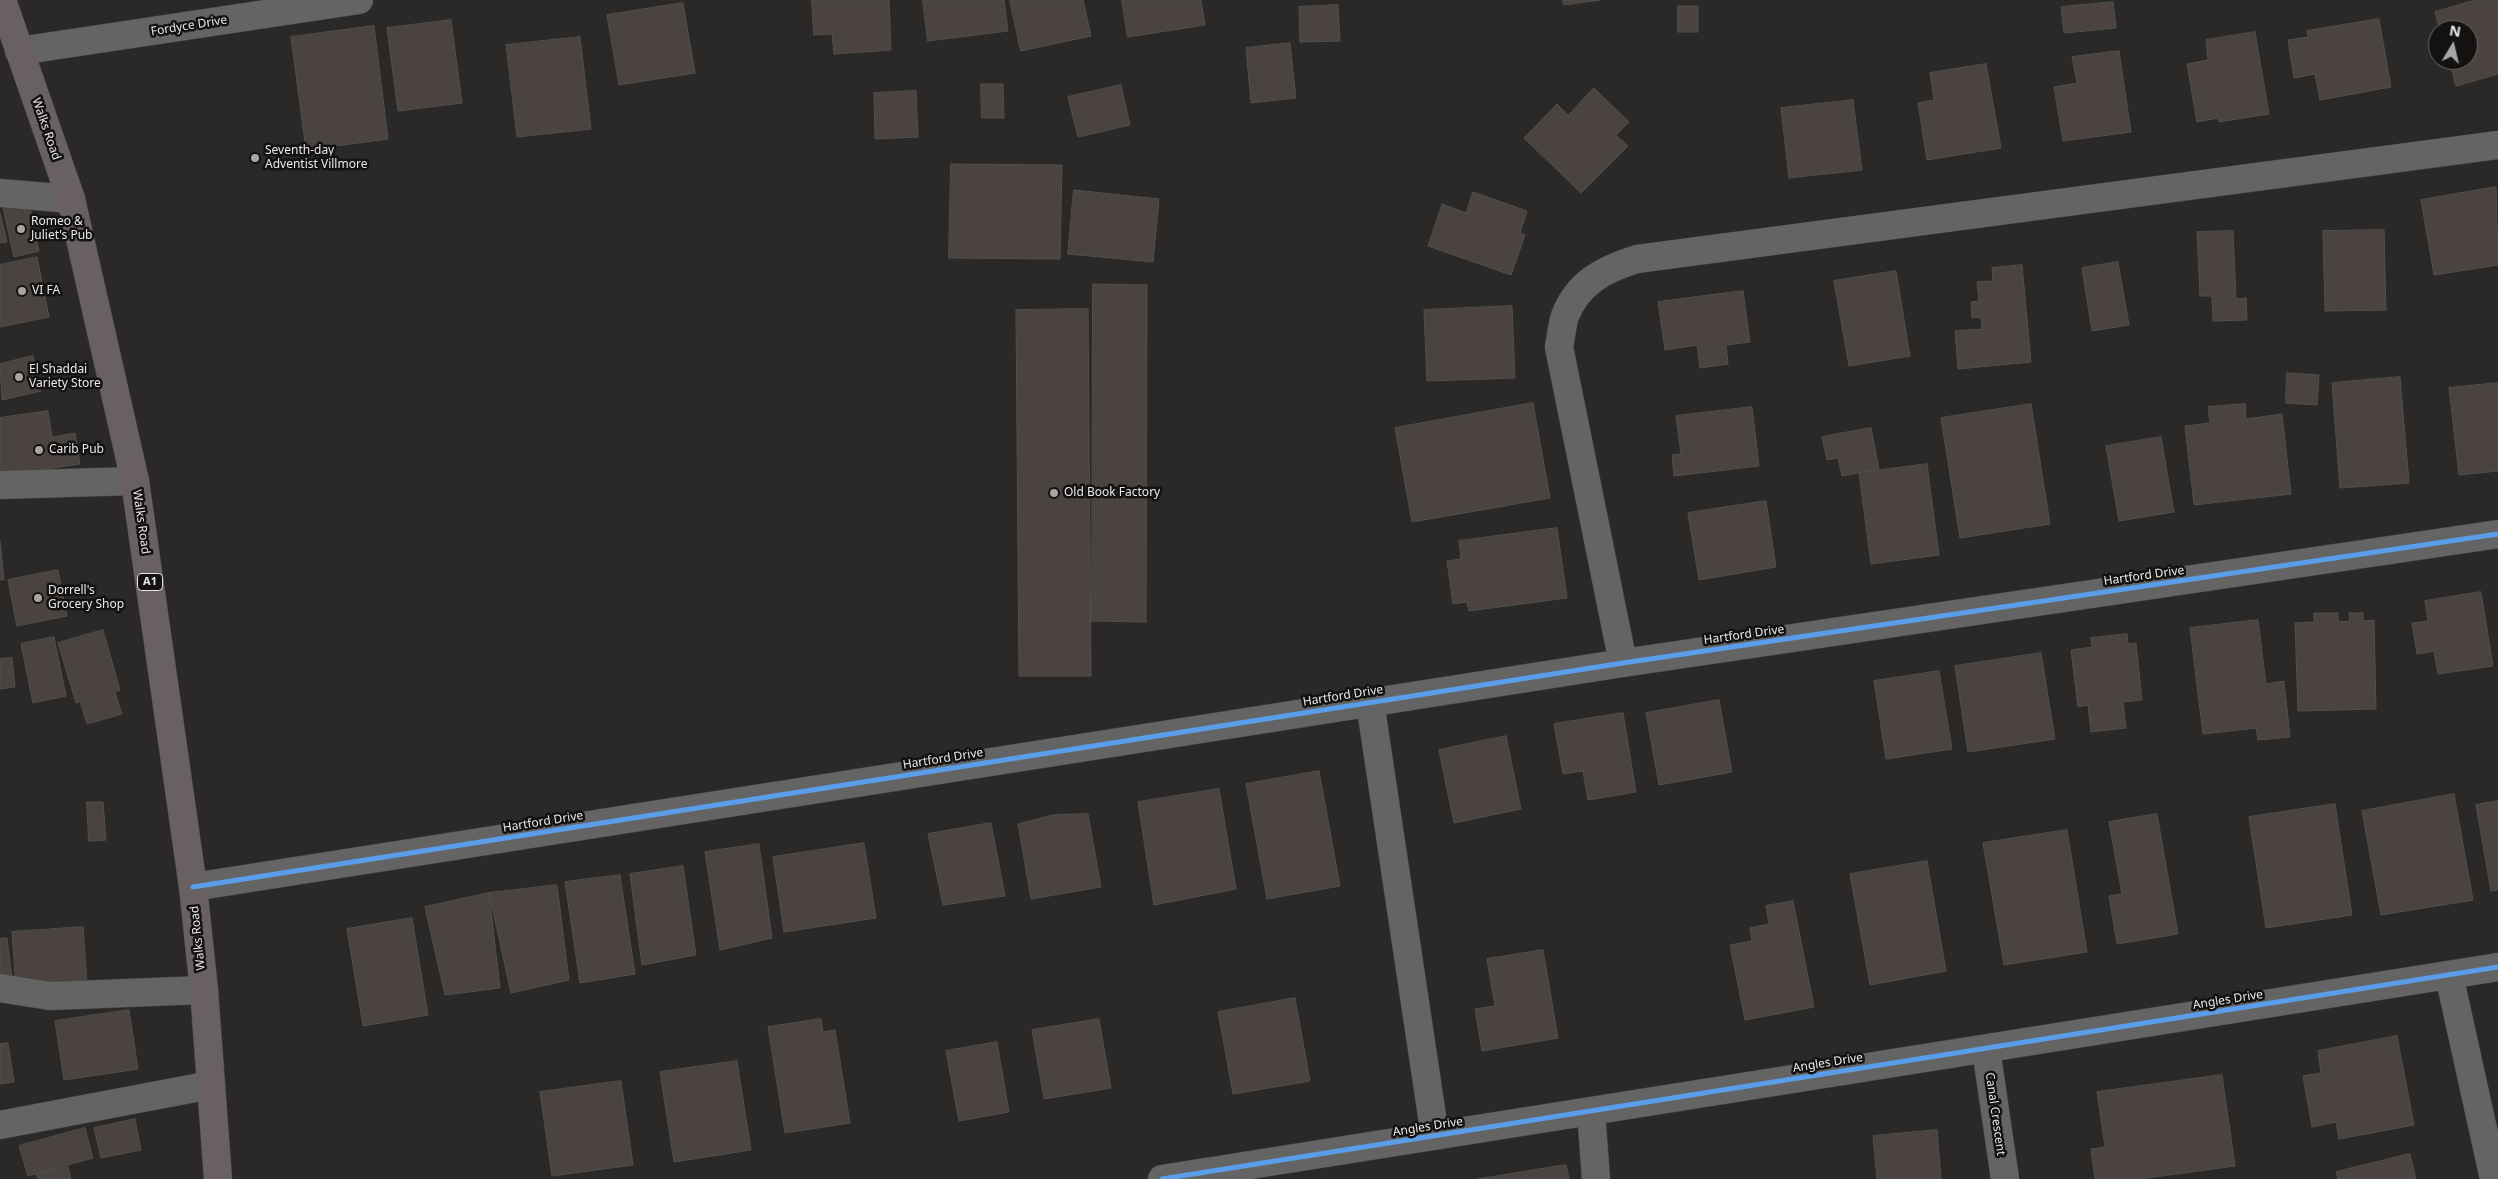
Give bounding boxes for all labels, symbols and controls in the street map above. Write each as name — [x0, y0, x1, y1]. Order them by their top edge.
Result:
street label: Fordyce Drive — [150, 13, 228, 39]
north arrow — [2428, 20, 2478, 70]
text: N — [2448, 20, 2462, 41]
street label: Walks Road — [29, 96, 63, 162]
place label: Seventh-day Adventist Villmore — [265, 144, 367, 172]
marker: Seventh-day Adventist Villmore — [249, 152, 261, 164]
place label: Romeo & Juliet's Pub — [31, 215, 92, 243]
marker: Romeo & Juliet's Pub — [15, 223, 27, 235]
place label: VI FA — [32, 284, 60, 298]
marker: VI FA — [16, 285, 28, 297]
place label: El Shaddai Variety Store — [29, 363, 101, 391]
marker: El Shaddai Variety Store — [13, 371, 25, 383]
place label: Carib Pub — [49, 443, 104, 457]
marker: Carib Pub — [33, 444, 45, 456]
place label: Old Book Factory — [1064, 486, 1160, 500]
marker: Old Book Factory — [1048, 487, 1060, 499]
street label: Walks Road — [129, 489, 153, 555]
street label: Hartford Drive — [2103, 563, 2185, 589]
road number: A1 — [138, 574, 162, 590]
place label: Dorrell's Grocery Shop — [48, 584, 124, 612]
marker: Dorrell's Grocery Shop — [32, 592, 44, 604]
street label: Hartford Drive — [1703, 622, 1785, 648]
street label: Hartford Drive — [1302, 683, 1384, 709]
street label: Hartford Drive — [902, 746, 984, 772]
street label: Hartford Drive — [502, 809, 584, 835]
street label: Walks Road — [187, 905, 209, 971]
street label: Angles Drive — [2192, 987, 2264, 1013]
street label: Angles Drive — [1792, 1050, 1864, 1076]
street label: Canal Crescent — [1982, 1072, 2008, 1156]
street label: Angles Drive — [1392, 1114, 1464, 1140]

